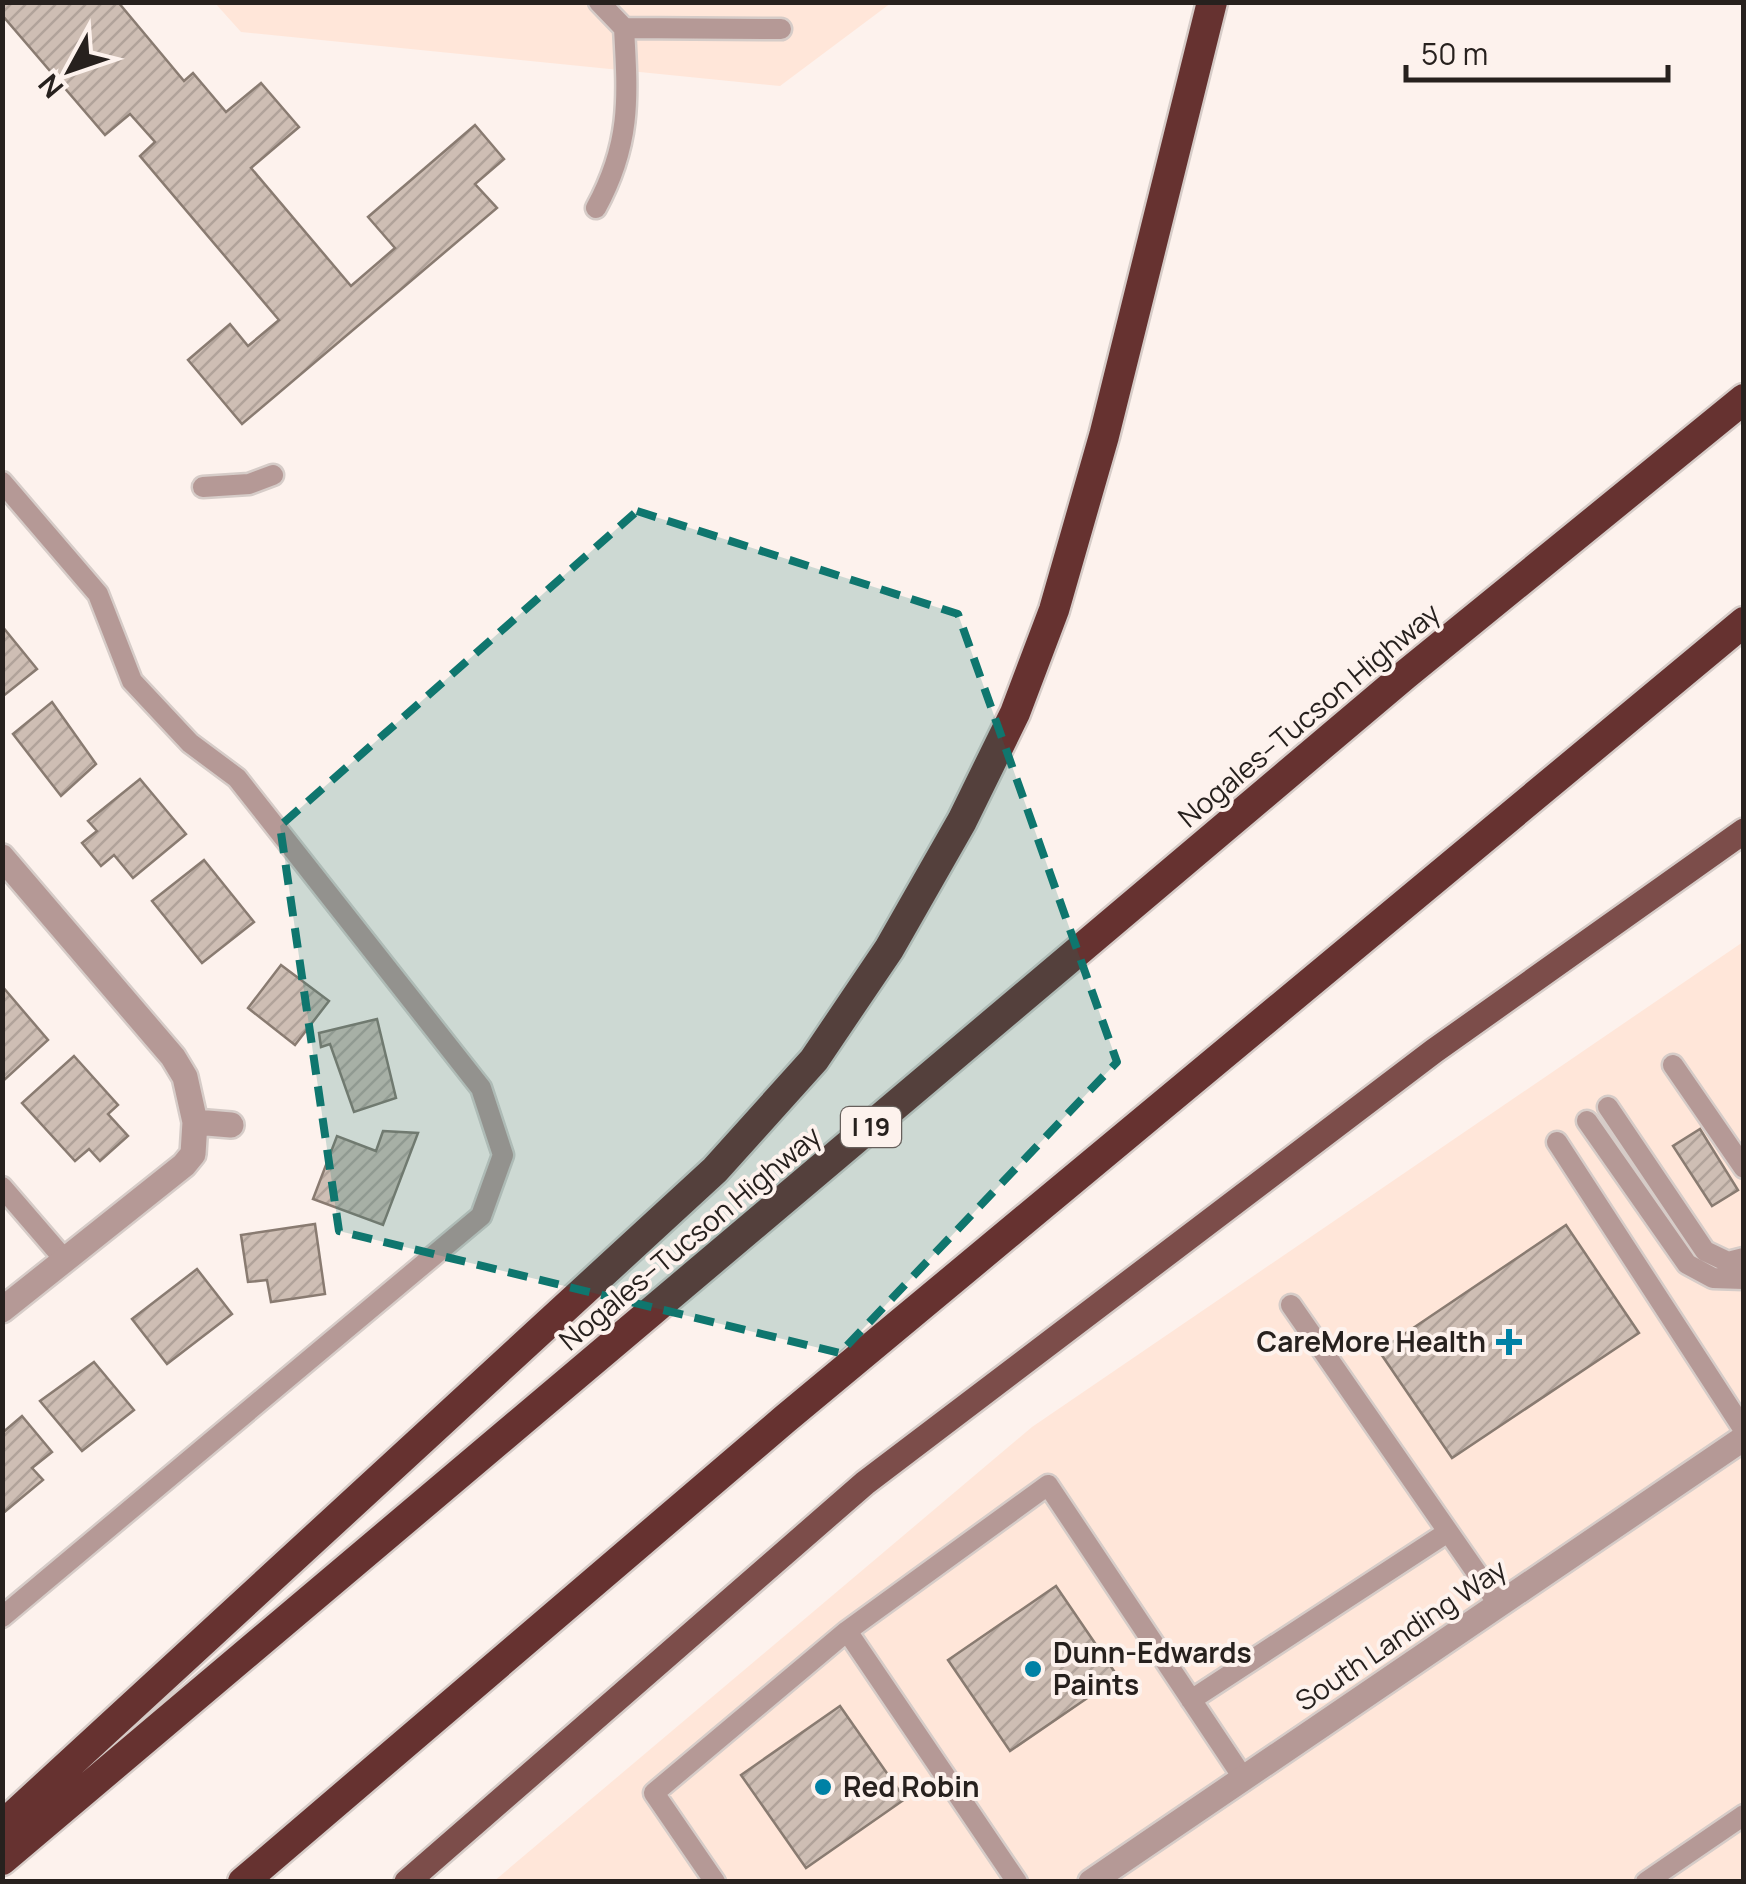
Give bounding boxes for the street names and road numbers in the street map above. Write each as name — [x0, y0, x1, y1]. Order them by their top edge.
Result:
street label: Nogales–Tucson Highway — [1170, 593, 1447, 835]
road number: I 19 — [841, 1107, 901, 1147]
street label: Nogales–Tucson Highway — [551, 1116, 828, 1358]
street label: South Landing Way — [1288, 1549, 1513, 1719]

